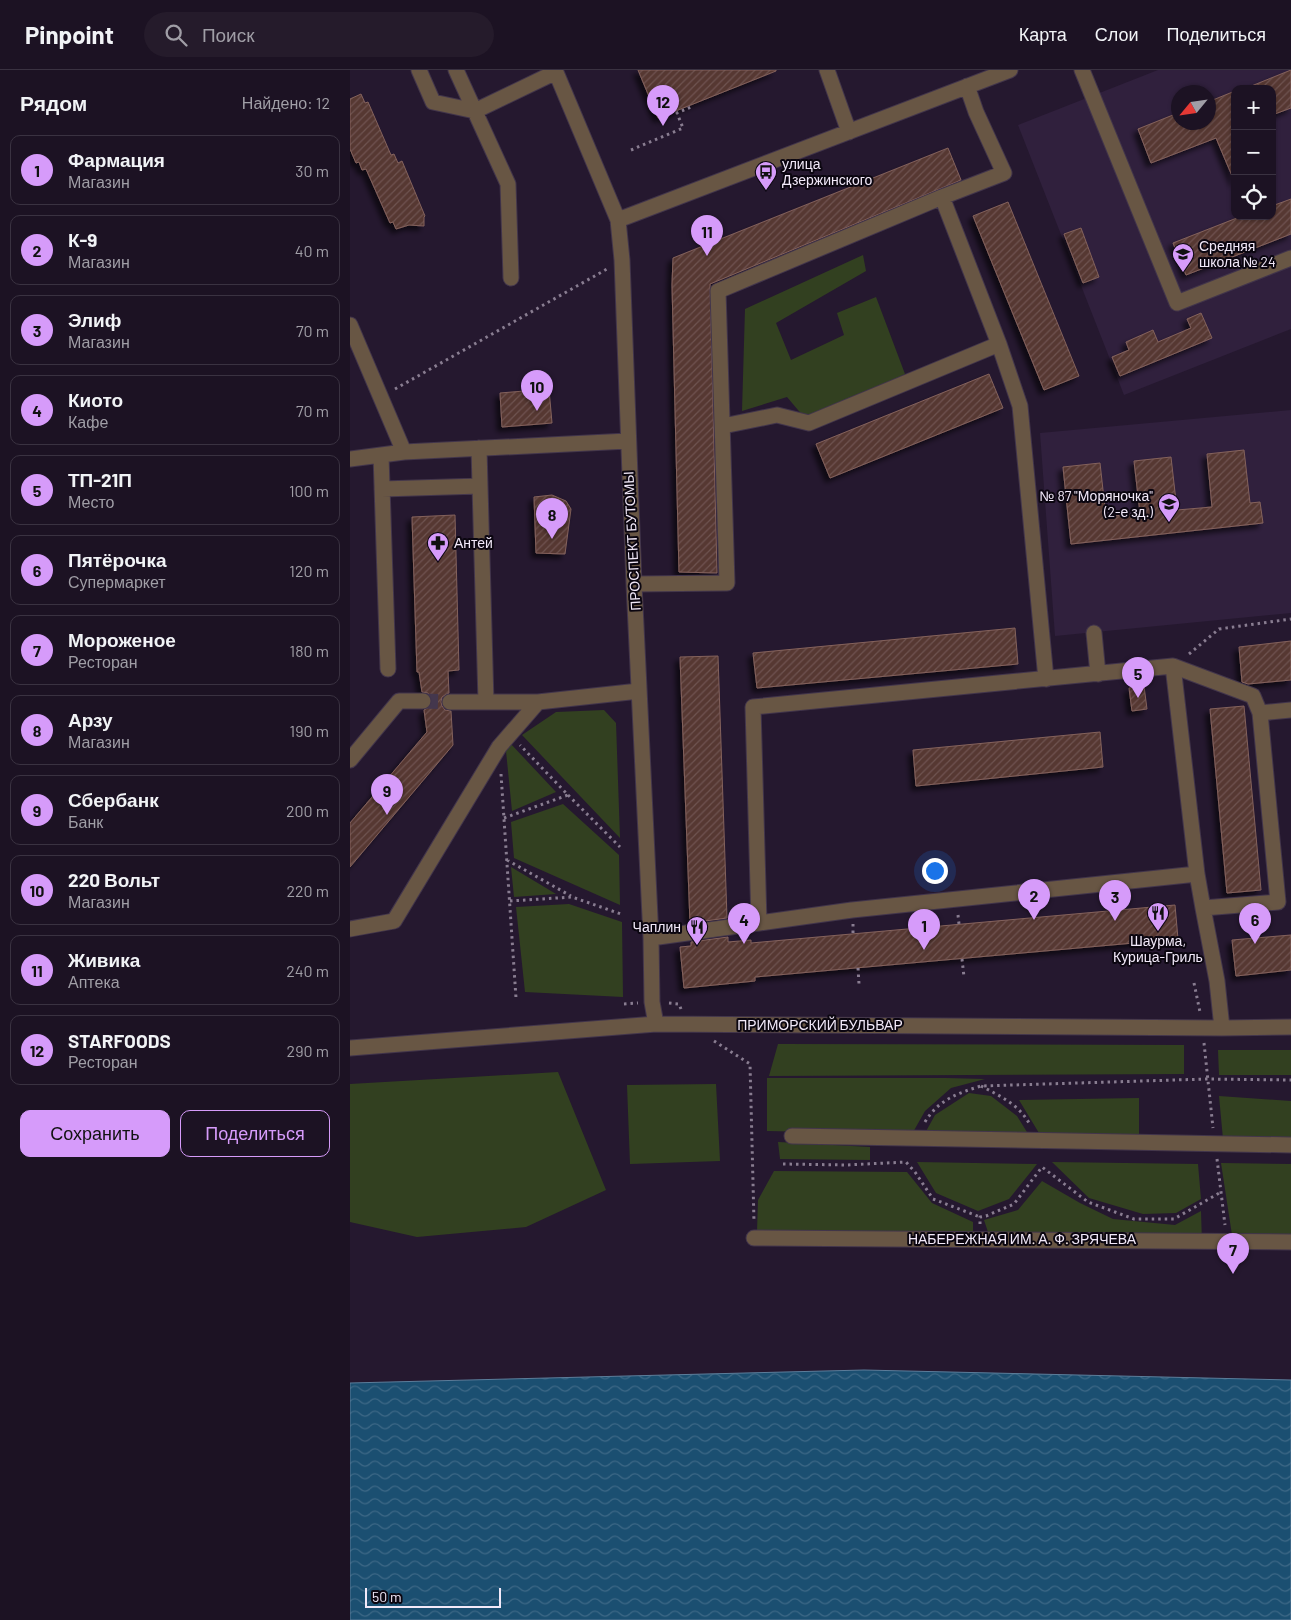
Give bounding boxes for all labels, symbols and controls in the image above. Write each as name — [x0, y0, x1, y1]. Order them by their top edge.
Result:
search box — [144, 12, 494, 57]
text: Pinpoint — [25, 20, 114, 49]
icon: search — [162, 21, 190, 49]
text: Поиск — [202, 23, 255, 46]
text: Карта — [1019, 23, 1067, 45]
text: Слои — [1095, 23, 1139, 45]
text: Поделиться — [1167, 23, 1266, 45]
pin: 12 — [647, 85, 679, 126]
north arrow — [1171, 85, 1216, 130]
map controls — [1231, 85, 1276, 220]
button: + — [1231, 85, 1276, 130]
text: Рядом — [20, 90, 87, 115]
text: Найдено: 12 — [242, 93, 330, 112]
button: − — [1231, 130, 1276, 175]
text: Фармация — [68, 148, 165, 171]
place label: улица Дзержинского — [782, 155, 873, 188]
bus stop icon: улица Дзержинского — [754, 160, 778, 191]
text: 1 — [34, 161, 40, 180]
text: 30 m — [295, 161, 329, 180]
text: Магазин — [68, 172, 130, 191]
button: locate — [1231, 175, 1276, 220]
pin: 11 — [691, 215, 723, 256]
text: К-9 — [68, 228, 97, 251]
place label: Средняя школа № 24 — [1199, 237, 1276, 270]
text: 2 — [33, 241, 41, 260]
text: 40 m — [295, 241, 329, 260]
school or university icon: Средняя школа № 24 — [1171, 242, 1195, 273]
text: Магазин — [68, 252, 130, 271]
text: Элиф — [68, 308, 121, 331]
text: 3 — [33, 321, 41, 340]
text: 70 m — [296, 321, 329, 340]
text: Магазин — [68, 332, 130, 351]
pin: 10 — [521, 370, 553, 411]
text: Киото — [68, 388, 123, 411]
text: 4 — [32, 401, 42, 420]
text: 70 m — [296, 401, 329, 420]
text: Кафе — [68, 412, 108, 431]
text: ТП-21П — [68, 468, 132, 491]
street label: ПРОСПЕКТ БУТОМЫ — [619, 471, 644, 611]
text: 5 — [33, 481, 41, 500]
text: 100 m — [289, 481, 329, 500]
place label: № 87 "Моряночка" (2-е зд.) — [1040, 487, 1153, 520]
text: Место — [68, 492, 114, 511]
school or university icon: № 87 "Моряночка" (2-е зд.) — [1157, 492, 1181, 523]
pin: 8 — [536, 498, 568, 539]
pharmacy icon: Антей — [426, 531, 450, 562]
place label: Антей — [454, 534, 493, 551]
text: Пятёрочка — [68, 548, 166, 571]
text: 6 — [33, 561, 41, 580]
text: 120 m — [289, 561, 329, 580]
text: Супермаркет — [68, 572, 166, 591]
text: Мороженое — [68, 628, 176, 651]
text: 7 — [33, 641, 41, 660]
text: 180 m — [290, 641, 329, 660]
text: Ресторан — [68, 652, 138, 671]
pin: 5 — [1122, 657, 1154, 698]
text: Арзу — [68, 708, 113, 731]
text: 8 — [33, 721, 41, 740]
text: 190 m — [290, 721, 329, 740]
text: Магазин — [68, 732, 130, 751]
pin: 9 — [371, 774, 403, 815]
text: Сбербанк — [68, 788, 159, 811]
text: 9 — [33, 801, 41, 820]
text: 200 m — [286, 801, 329, 820]
text: Банк — [68, 812, 103, 831]
your location — [922, 858, 948, 884]
text: 220 Вольт — [68, 868, 160, 891]
pin: 2 — [1018, 879, 1050, 920]
pin: 3 — [1099, 880, 1131, 921]
text: 10 — [30, 881, 44, 900]
text: 220 m — [286, 881, 329, 900]
text: Магазин — [68, 892, 130, 911]
restaurant icon: Шаурма, Курица-Гриль — [1146, 901, 1170, 932]
pin: 4 — [728, 903, 760, 944]
pin: 6 — [1239, 903, 1271, 944]
pin: 1 — [908, 909, 940, 950]
restaurant icon: Чаплин — [685, 915, 709, 946]
place label: Чаплин — [633, 918, 681, 935]
place label: Шаурма, Курица-Гриль — [1113, 932, 1203, 965]
text: Живика — [68, 948, 140, 971]
text: 11 — [31, 961, 43, 980]
text: 240 m — [286, 961, 329, 980]
text: Аптека — [68, 972, 120, 991]
street label: ПРИМОРСКИЙ БУЛЬВАР — [737, 1016, 903, 1033]
text: STARFOODS — [68, 1029, 171, 1052]
text: 12 — [30, 1041, 44, 1060]
text: 290 m — [287, 1041, 329, 1060]
text: Ресторан — [68, 1052, 138, 1071]
button: Сохранить — [20, 1110, 170, 1157]
button: Поделиться — [180, 1110, 330, 1157]
street label: НАБЕРЕЖНАЯ ИМ. А. Ф. ЗРЯЧЕВА — [908, 1230, 1137, 1247]
pin: 7 — [1217, 1233, 1249, 1274]
scale bar — [365, 1585, 501, 1608]
text: 50 m — [372, 1588, 401, 1605]

